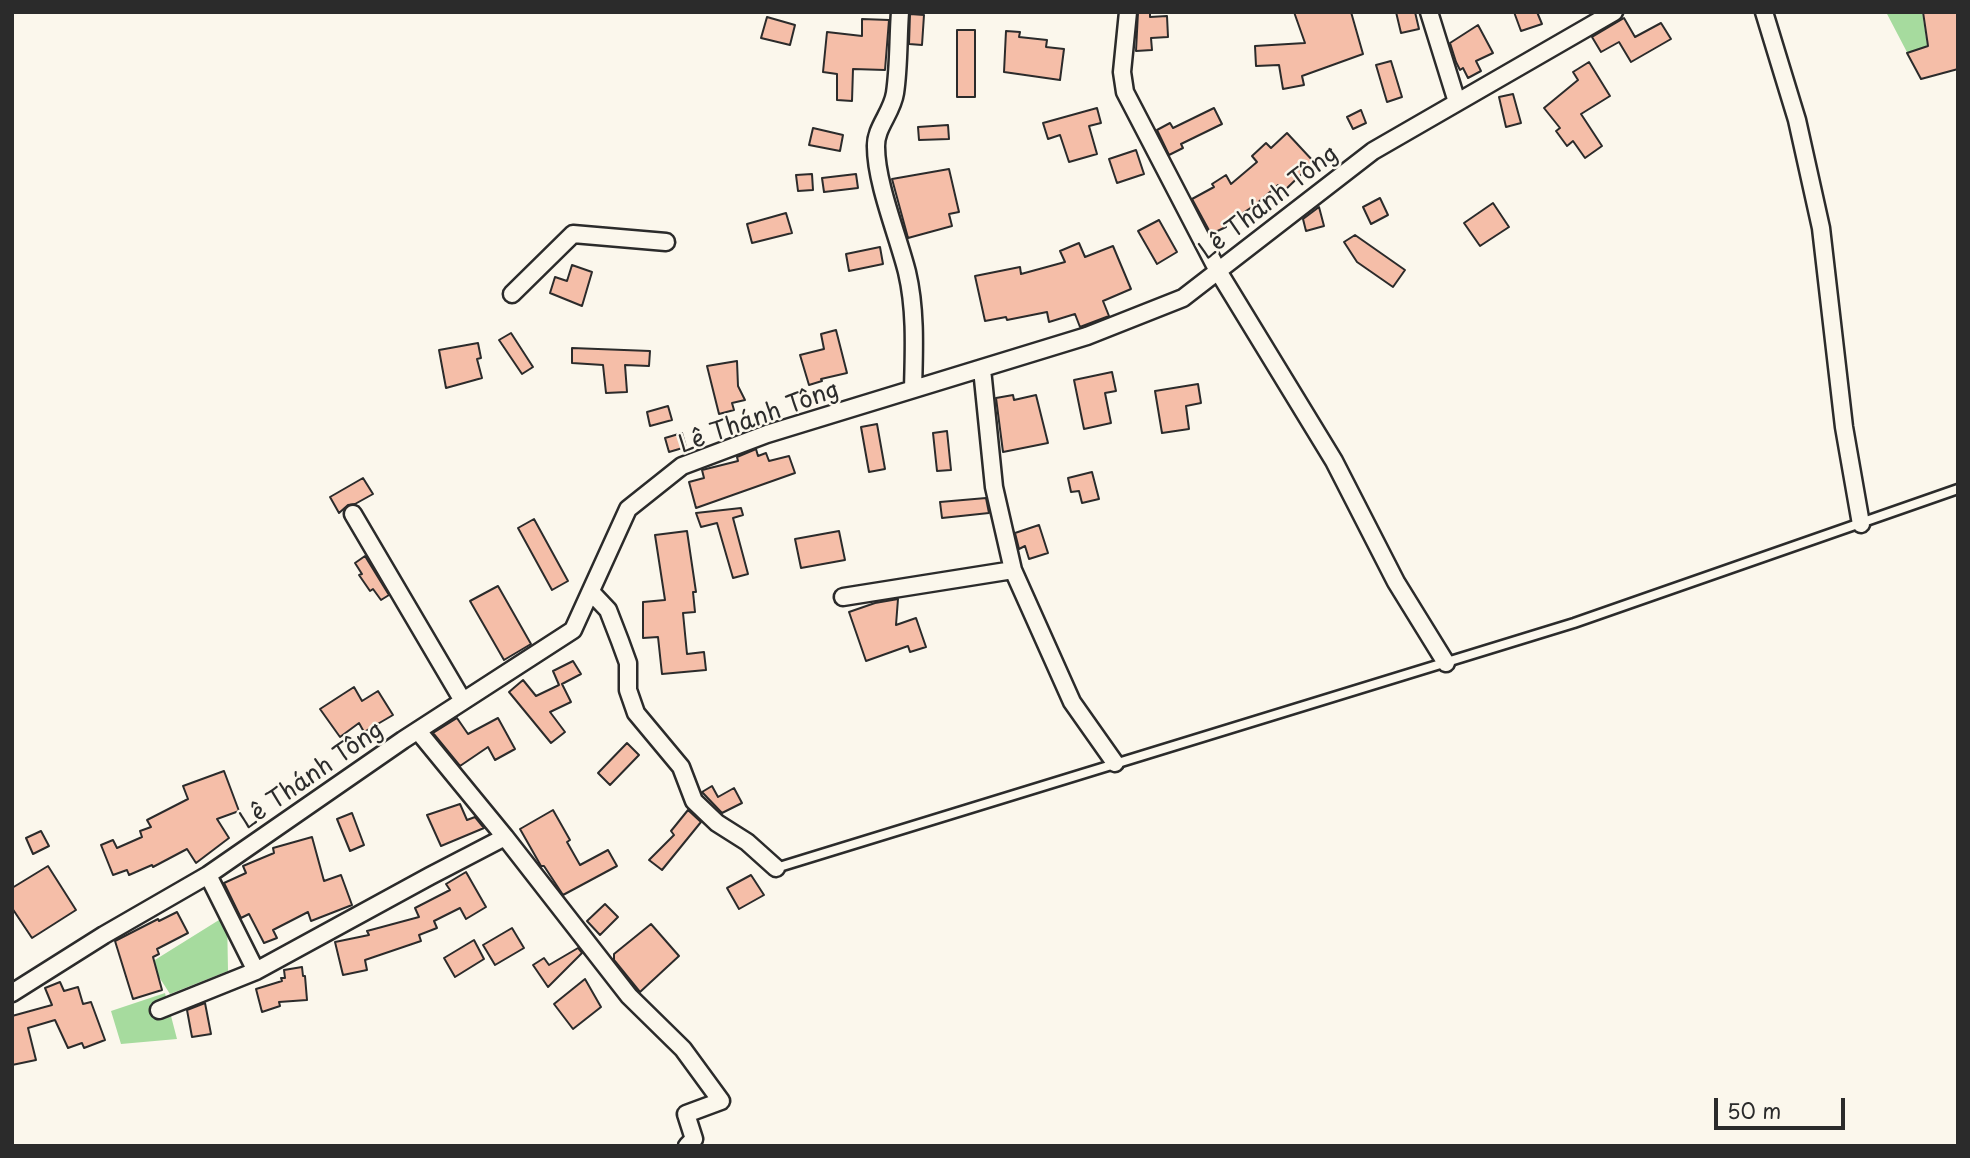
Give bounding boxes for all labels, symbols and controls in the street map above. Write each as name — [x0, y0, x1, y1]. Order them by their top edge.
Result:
street label: Lê Thánh Tông — [1194, 140, 1344, 266]
street label: Lê Thánh Tông — [675, 376, 843, 460]
street label: Lê Thánh Tông — [235, 716, 389, 836]
scale bar — [1718, 1084, 1849, 1128]
text: 50 m — [1727, 1094, 1781, 1126]

